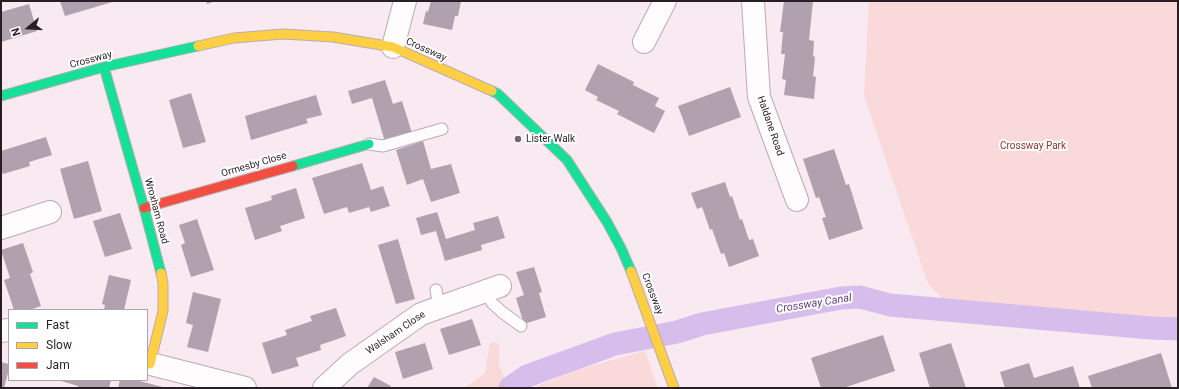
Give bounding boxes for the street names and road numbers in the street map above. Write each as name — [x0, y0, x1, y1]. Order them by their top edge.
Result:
street label: Crossway — [404, 36, 448, 64]
street label: Crossway — [68, 49, 114, 71]
street label: Haldane Road — [754, 95, 786, 157]
street label: Ormesby Close — [220, 150, 288, 180]
street label: Wroxham Road — [141, 177, 171, 245]
street label: Crossway — [639, 272, 665, 316]
street label: Walsham Close — [364, 309, 428, 357]

